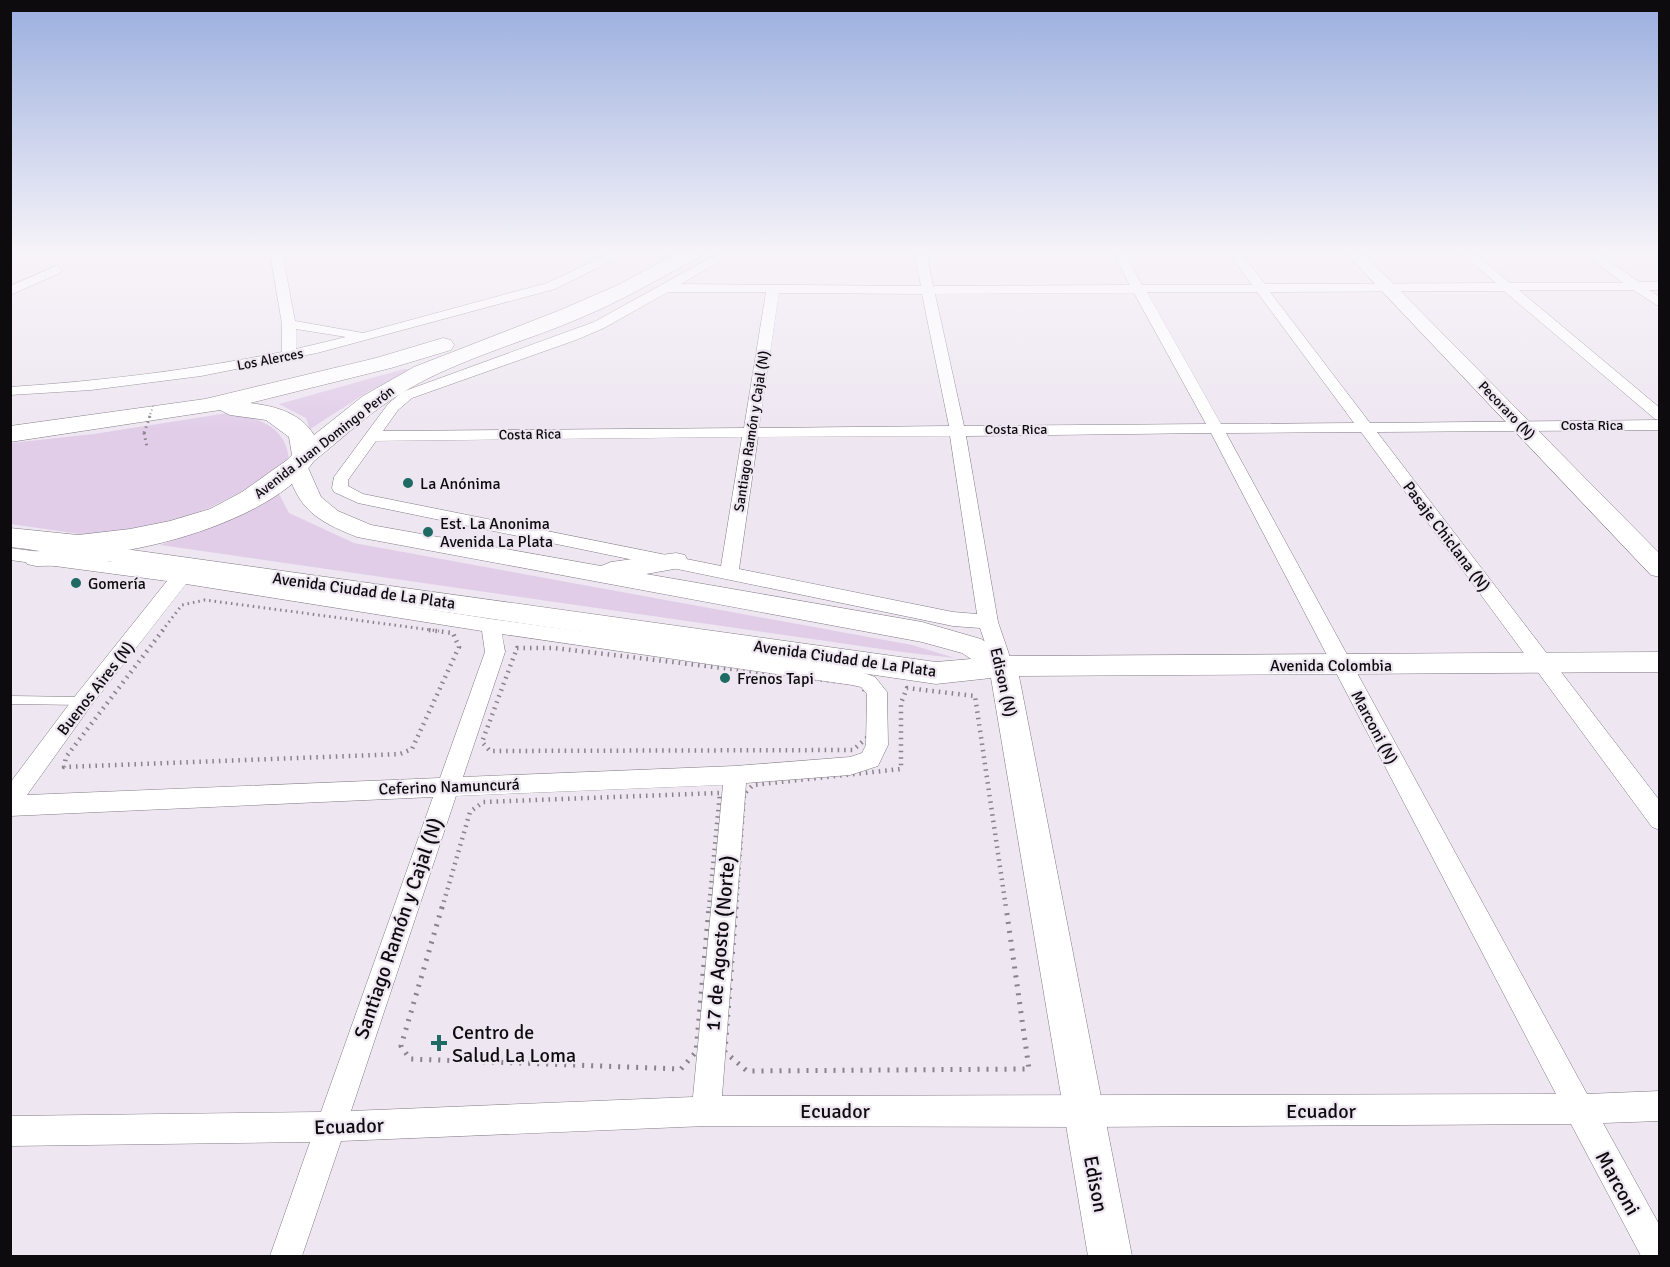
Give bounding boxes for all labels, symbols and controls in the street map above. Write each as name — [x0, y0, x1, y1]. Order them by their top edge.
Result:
street label: Los Alerces — [235, 345, 305, 374]
street label: Santiago Ramón y Cajal (N) — [730, 349, 773, 513]
street label: Pecoraro (N) — [1475, 378, 1539, 443]
street label: Avenida Juan Domingo Perón — [251, 382, 398, 502]
street label: Costa Rica — [1561, 417, 1623, 434]
street label: Costa Rica — [985, 421, 1047, 438]
street label: Costa Rica — [498, 425, 562, 444]
place label: La Anónima — [420, 474, 501, 494]
marker: La Anónima — [401, 476, 415, 490]
street label: Pasaje Chiclana (N) — [1398, 478, 1494, 596]
place label: Est. La Anonima Avenida La Plata — [440, 514, 553, 552]
marker: Est. La Anonima Avenida La Plata — [421, 525, 435, 539]
street label: Avenida Ciudad de La Plata — [271, 568, 457, 614]
place label: Gomería — [88, 574, 146, 594]
marker: Gomería — [69, 576, 83, 590]
street label: Avenida Ciudad de La Plata — [752, 636, 938, 682]
street label: Buenos Aires (N) — [53, 638, 139, 740]
street label: Edison (N) — [985, 646, 1021, 719]
street label: Avenida Colombia — [1270, 656, 1392, 676]
place label: Frenos Tapi — [737, 669, 814, 689]
marker: Frenos Tapi — [718, 671, 732, 685]
street label: Marconi (N) — [1346, 687, 1402, 768]
street label: Ceferino Namuncurá — [378, 775, 520, 799]
street label: Santiago Ramón y Cajal (N) — [349, 814, 448, 1042]
street label: 17 de Agosto (Norte) — [700, 854, 741, 1032]
place label: Centro de Salud La Loma — [452, 1020, 576, 1068]
marker: Centro de Salud La Loma — [430, 1034, 448, 1052]
street label: Ecuador — [800, 1099, 871, 1124]
street label: Ecuador — [1286, 1099, 1357, 1124]
street label: Ecuador — [314, 1113, 385, 1140]
street label: Marconi — [1590, 1147, 1645, 1220]
street label: Edison — [1078, 1154, 1113, 1215]

